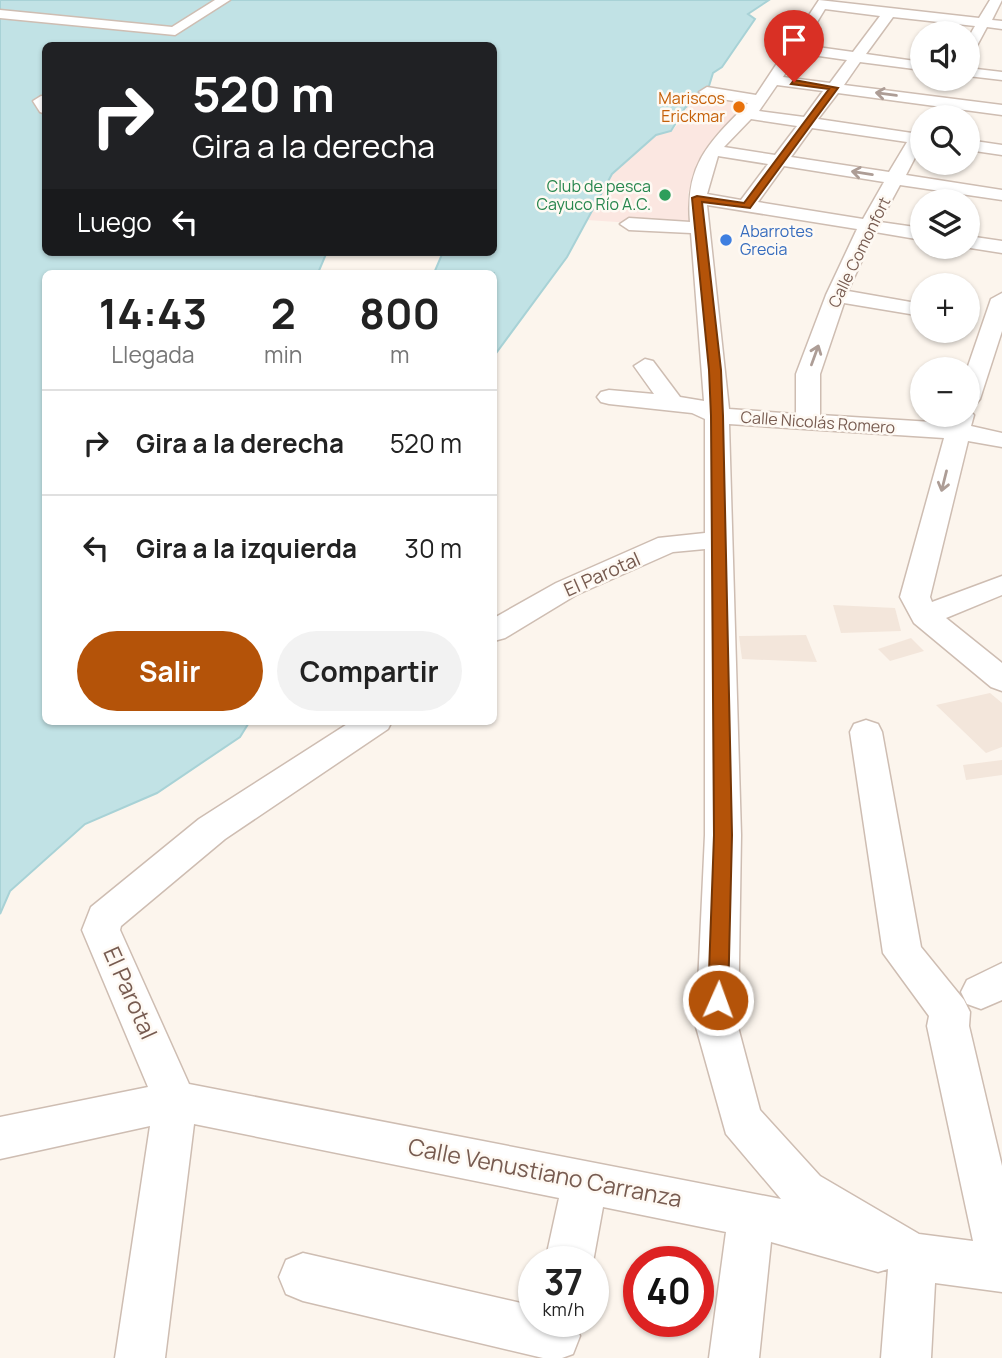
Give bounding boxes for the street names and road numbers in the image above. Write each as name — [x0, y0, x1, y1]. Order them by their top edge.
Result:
street label: Calle Comonfort — [823, 193, 895, 311]
street label: Calle Nicolás Romero — [740, 406, 896, 438]
street label: El Parotal — [560, 546, 644, 602]
street label: El Parotal — [96, 941, 166, 1044]
street label: Calle Venustiano Carranza — [406, 1130, 685, 1214]

